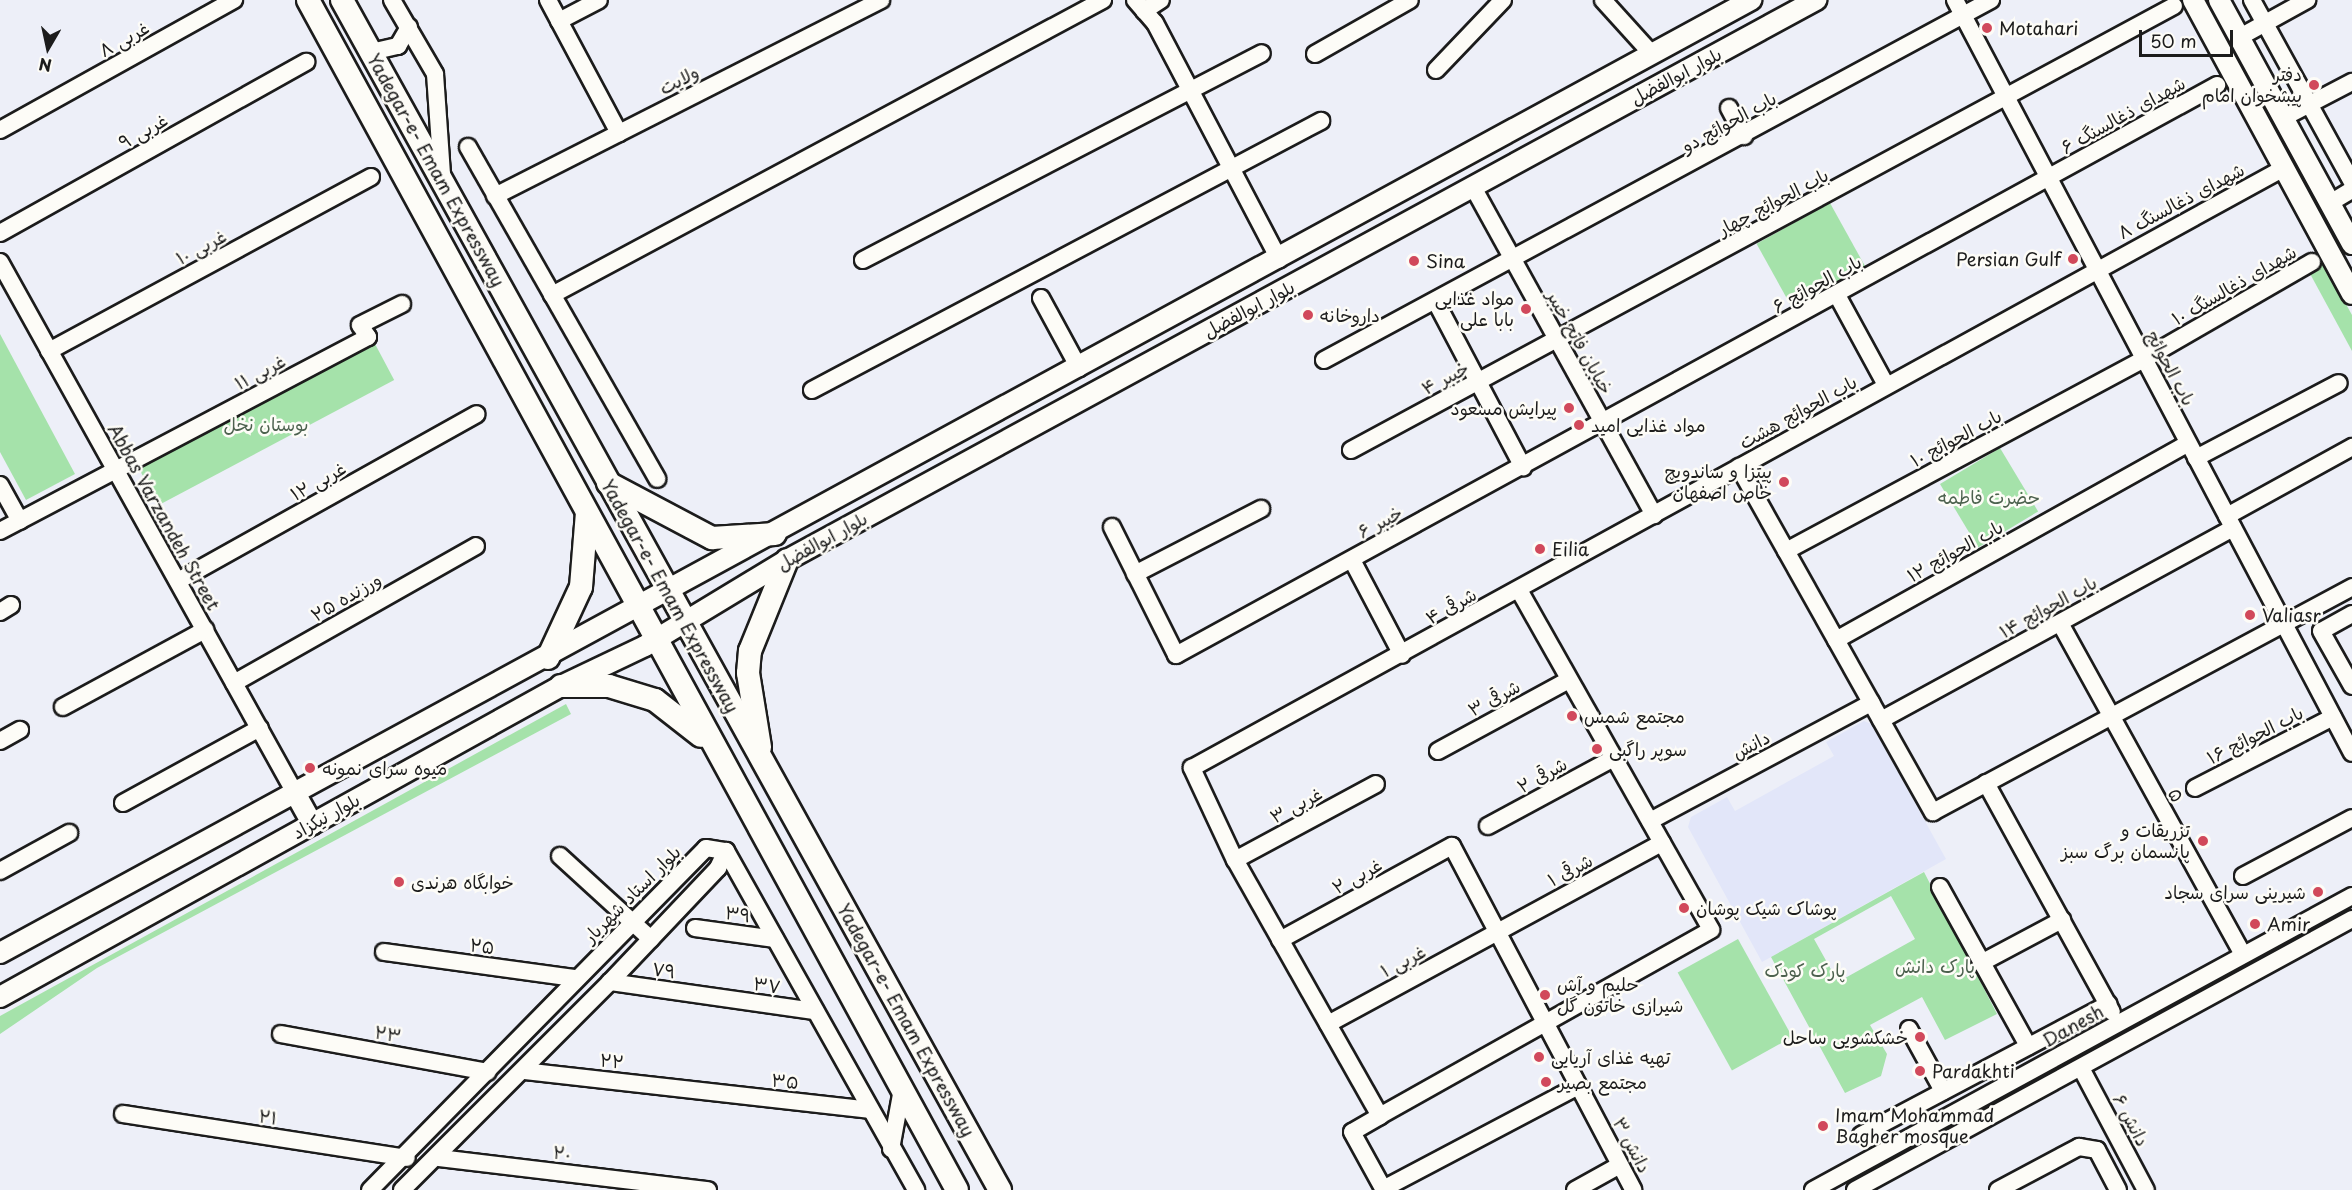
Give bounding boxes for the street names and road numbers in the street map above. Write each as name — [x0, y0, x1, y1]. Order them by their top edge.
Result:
street label: غربی ۸ — [95, 17, 153, 61]
street label: بلوار ابوالفضل — [1627, 43, 1725, 109]
street label: Yadegar-e- Emam Expressway — [363, 49, 509, 291]
street label: ولایت — [656, 61, 702, 99]
street label: شهدای ذغالسنگ ۶ — [2057, 72, 2189, 158]
street label: باب الحوائج دو — [1678, 87, 1780, 157]
street label: غربی ۹ — [115, 109, 171, 153]
street label: شهدای ذغالسنگ ۸ — [2114, 159, 2248, 243]
street label: باب الحوائج چهار — [1714, 164, 1832, 240]
street label: غربی ۱۰ — [172, 225, 230, 269]
street label: شهدای ذغالسنگ ۱۰ — [2168, 241, 2300, 329]
street label: باب الحوائج ۶ — [1769, 251, 1865, 317]
street label: بلوار ابوالفضل — [1200, 276, 1298, 342]
street label: خیابان فاتح خیبر — [1543, 286, 1617, 398]
street label: باب الحوائج — [2142, 327, 2200, 409]
street label: غربی ۱۱ — [231, 350, 289, 394]
street label: خیبر ۴ — [1418, 357, 1472, 399]
street label: باب الحوائج هشت — [1735, 371, 1861, 453]
street label: باب الحوائج ۱۰ — [1907, 405, 2005, 471]
street label: Abbas Varzandeh Street — [103, 419, 225, 615]
street label: غربی ۱۲ — [287, 457, 349, 505]
street label: Yadegar-e- Emam Expressway — [597, 475, 743, 717]
street label: خیبر ۶ — [1354, 501, 1406, 543]
street label: بلوار ابوالفضل — [773, 507, 871, 575]
street label: باب الحوائج ۱۲ — [1903, 516, 2007, 586]
street label: ورزنده ۲۵ — [307, 568, 385, 626]
street label: باب الحوائج ۱۴ — [1996, 571, 2100, 643]
street label: ۴ شرقی — [1422, 583, 1480, 629]
street label: ۳ شرقی — [1464, 675, 1524, 721]
street label: باب الحوائج ۱۶ — [2203, 701, 2307, 769]
street label: دانش — [1729, 726, 1773, 764]
street label: ۲ شرقی — [1513, 753, 1571, 797]
street label: ۳ غربی — [1266, 782, 1326, 828]
street label: ۵ — [2164, 784, 2188, 806]
street label: بلوار نیکزاد — [288, 789, 364, 843]
street label: بلوار استاد شهریار — [579, 841, 685, 947]
street label: ۱ شرقی — [1544, 849, 1596, 891]
street label: ۲ غربی — [1328, 854, 1386, 898]
street label: Yadegar-e- Emam Expressway — [833, 899, 979, 1141]
street label: ۳۹ — [724, 901, 752, 927]
street label: ۲۵ — [468, 934, 496, 958]
street label: ۱ غربی — [1377, 940, 1429, 982]
street label: ۷۹ — [651, 958, 677, 982]
street label: ۳۷ — [752, 972, 782, 998]
street label: Danesh — [2039, 1001, 2107, 1051]
street label: ۲۳ — [373, 1021, 403, 1047]
street label: ۲۲ — [599, 1049, 625, 1073]
street label: ۳۵ — [770, 1069, 800, 1093]
street label: دانش ۶ — [2108, 1090, 2154, 1150]
street label: ۲۱ — [257, 1105, 279, 1129]
street label: دانش ۳ — [1608, 1114, 1656, 1176]
street label: ۲۰ — [552, 1141, 572, 1165]

